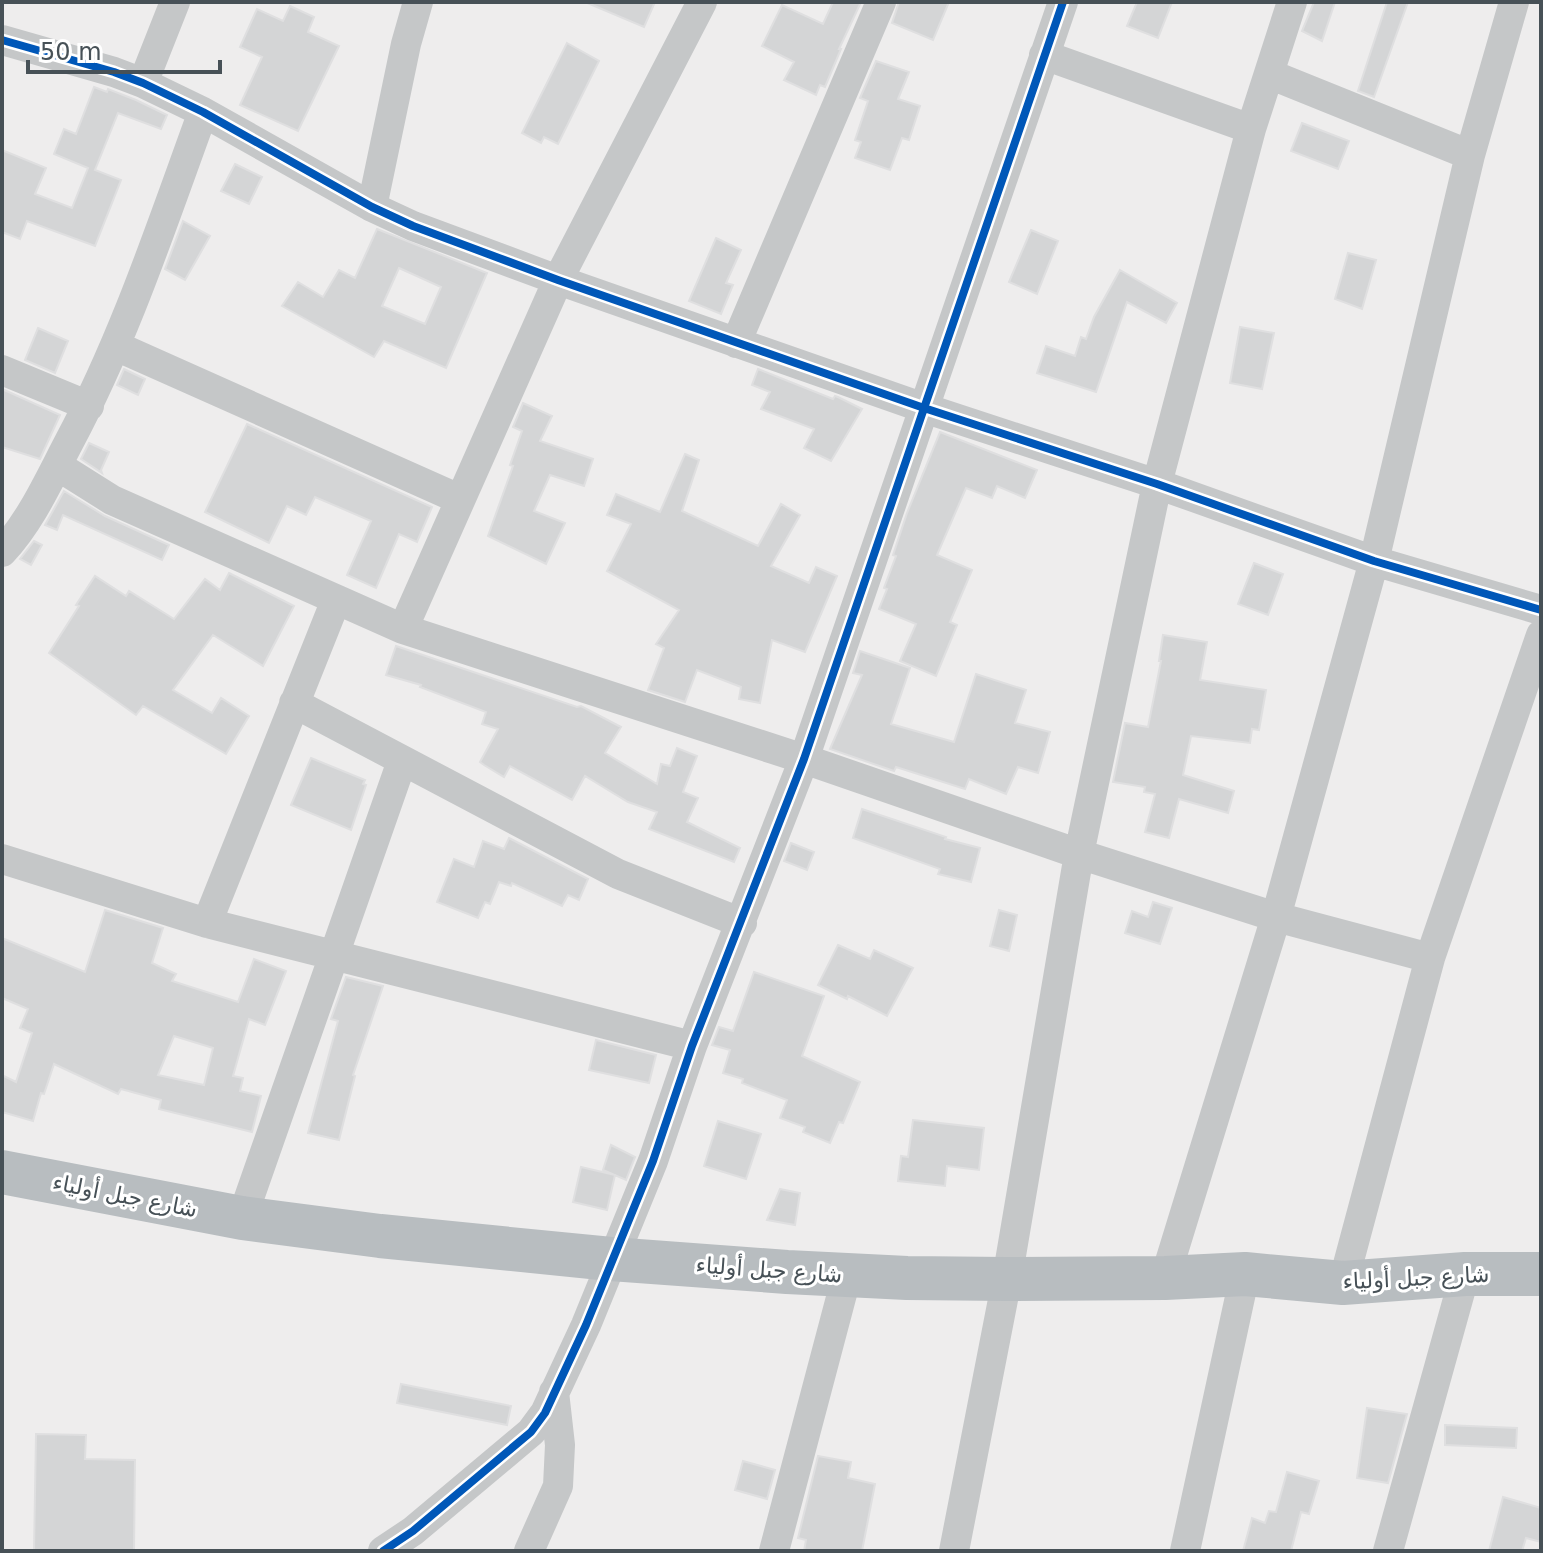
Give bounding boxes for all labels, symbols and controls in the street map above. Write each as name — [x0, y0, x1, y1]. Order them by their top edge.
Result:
scale bar — [28, 24, 220, 74]
text: 50 m — [40, 38, 102, 66]
street label: شارع جبل أولياء — [51, 1168, 200, 1222]
street label: شارع جبل أولياء — [695, 1250, 843, 1288]
street label: شارع جبل أولياء — [1342, 1260, 1490, 1294]

